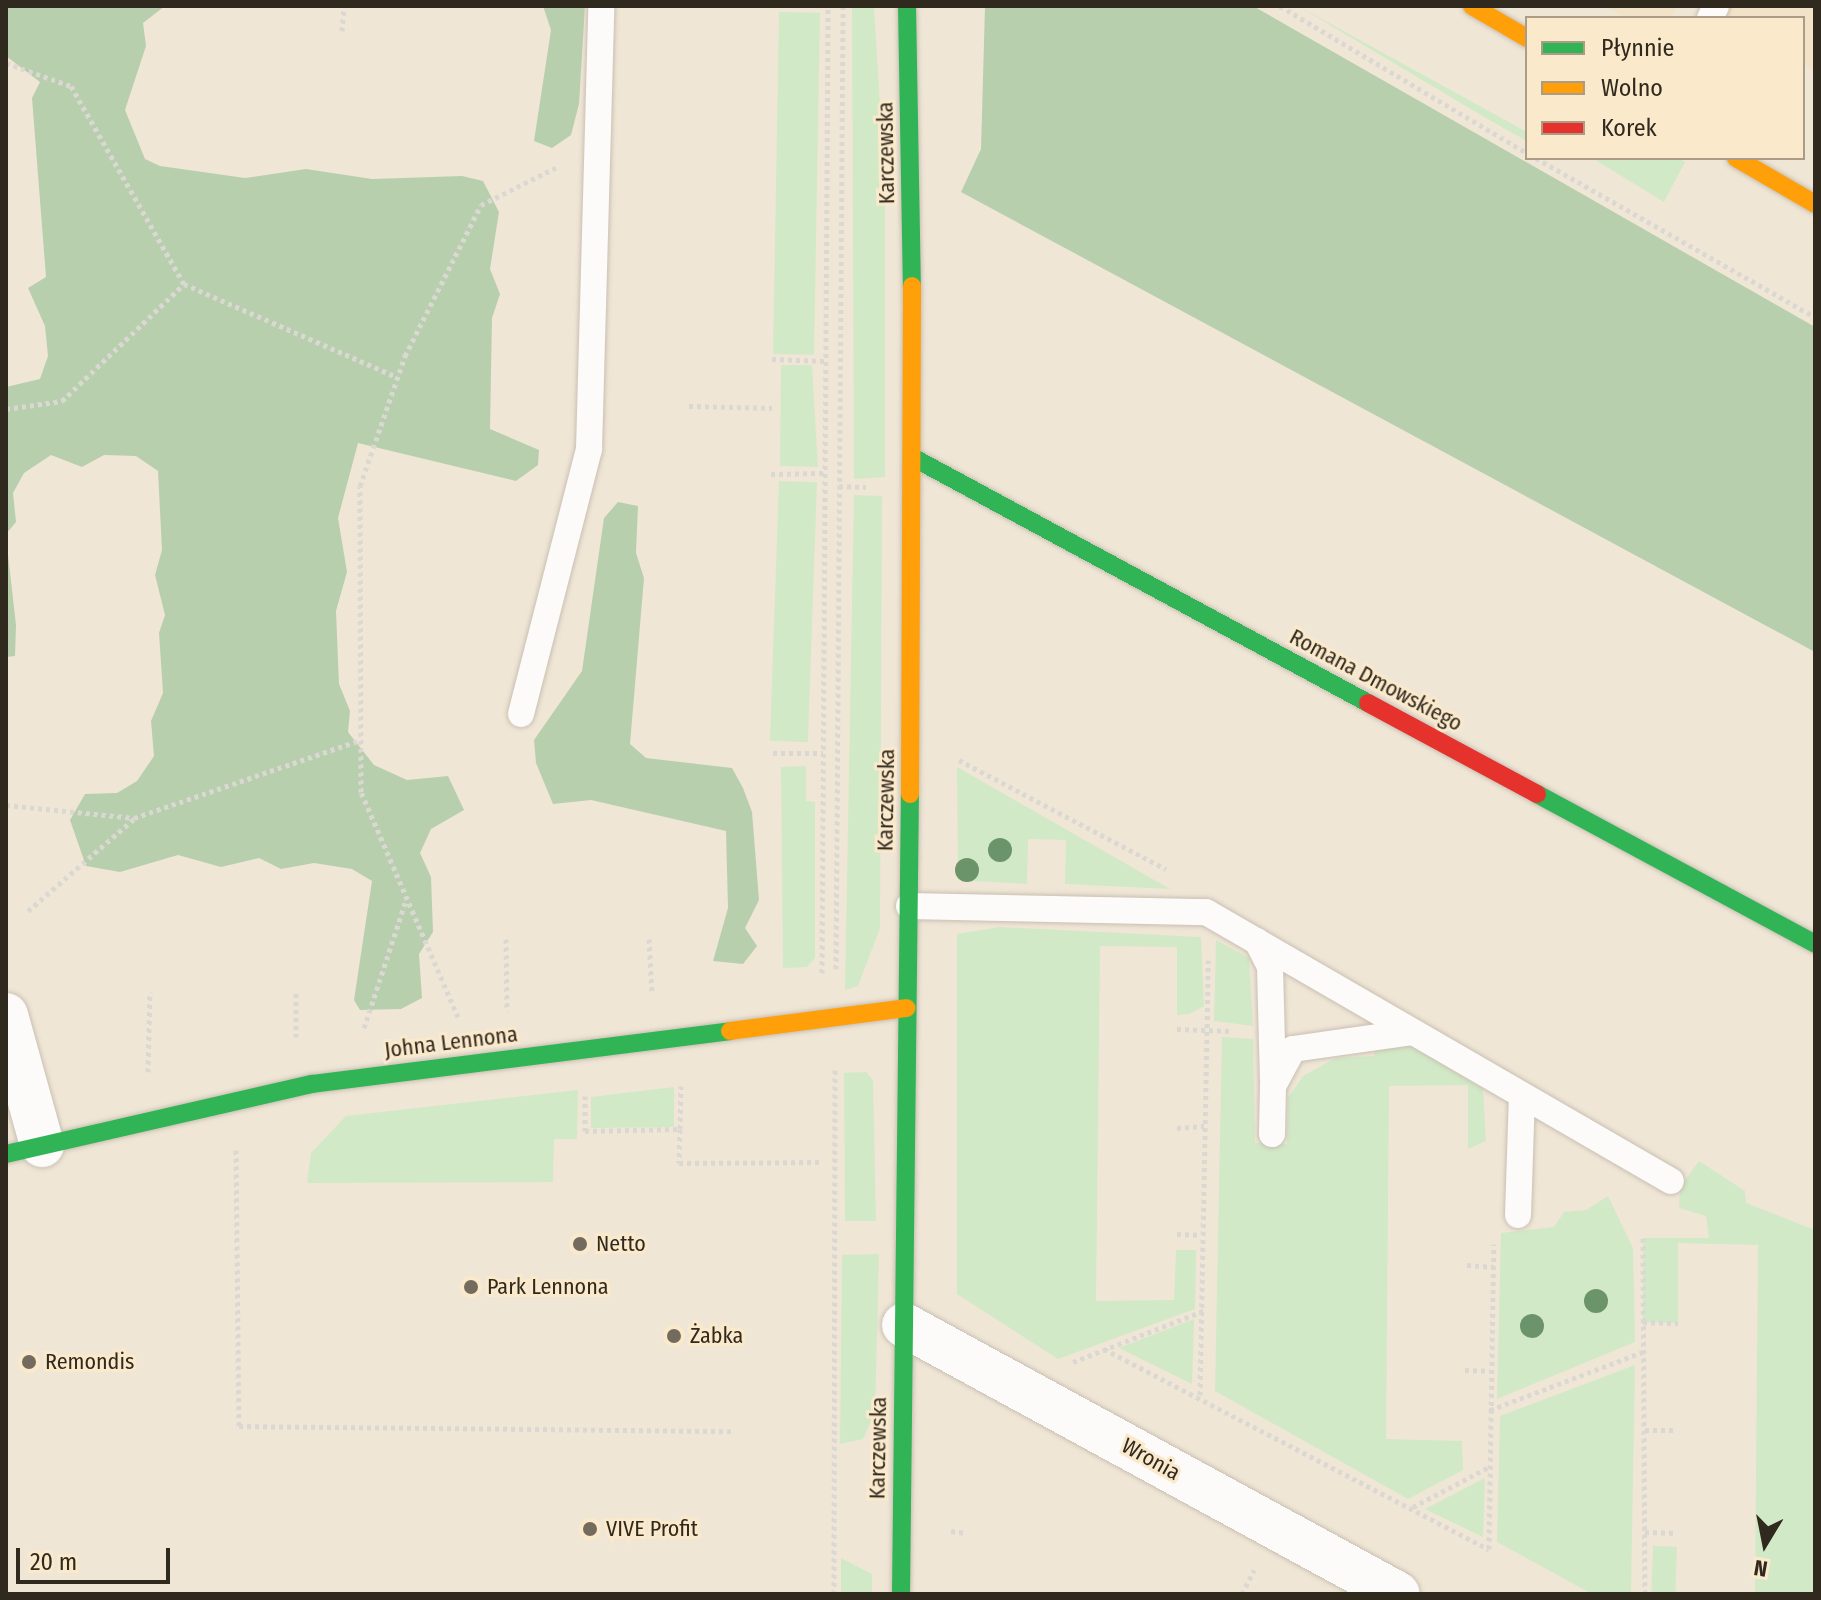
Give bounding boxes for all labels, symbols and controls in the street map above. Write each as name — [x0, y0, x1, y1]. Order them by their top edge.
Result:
legend — [1525, 16, 1805, 160]
text: Płynnie — [1601, 34, 1674, 62]
text: Wolno — [1601, 74, 1663, 102]
street label: Karczewska — [872, 101, 900, 205]
text: Korek — [1601, 114, 1657, 142]
street label: Romana Dmowskiego — [1285, 623, 1467, 737]
street label: Karczewska — [872, 748, 900, 852]
street label: Johna Lennona — [383, 1021, 519, 1063]
place label: Netto — [596, 1231, 646, 1257]
marker: Netto — [571, 1235, 589, 1253]
place label: Park Lennona — [487, 1274, 609, 1300]
marker: Park Lennona — [462, 1278, 480, 1296]
place label: Żabka — [690, 1323, 743, 1349]
marker: Żabka — [665, 1327, 683, 1345]
place label: Remondis — [45, 1349, 134, 1375]
marker: Remondis — [20, 1353, 38, 1371]
street label: Karczewska — [864, 1396, 892, 1500]
street label: Wronia — [1117, 1432, 1185, 1486]
north arrow — [1725, 1504, 1805, 1584]
place label: VIVE Profit — [606, 1516, 698, 1542]
marker: VIVE Profit — [581, 1520, 599, 1538]
scale bar — [20, 1532, 174, 1582]
text: 20 m — [30, 1548, 77, 1576]
text: N — [1752, 1554, 1770, 1583]

